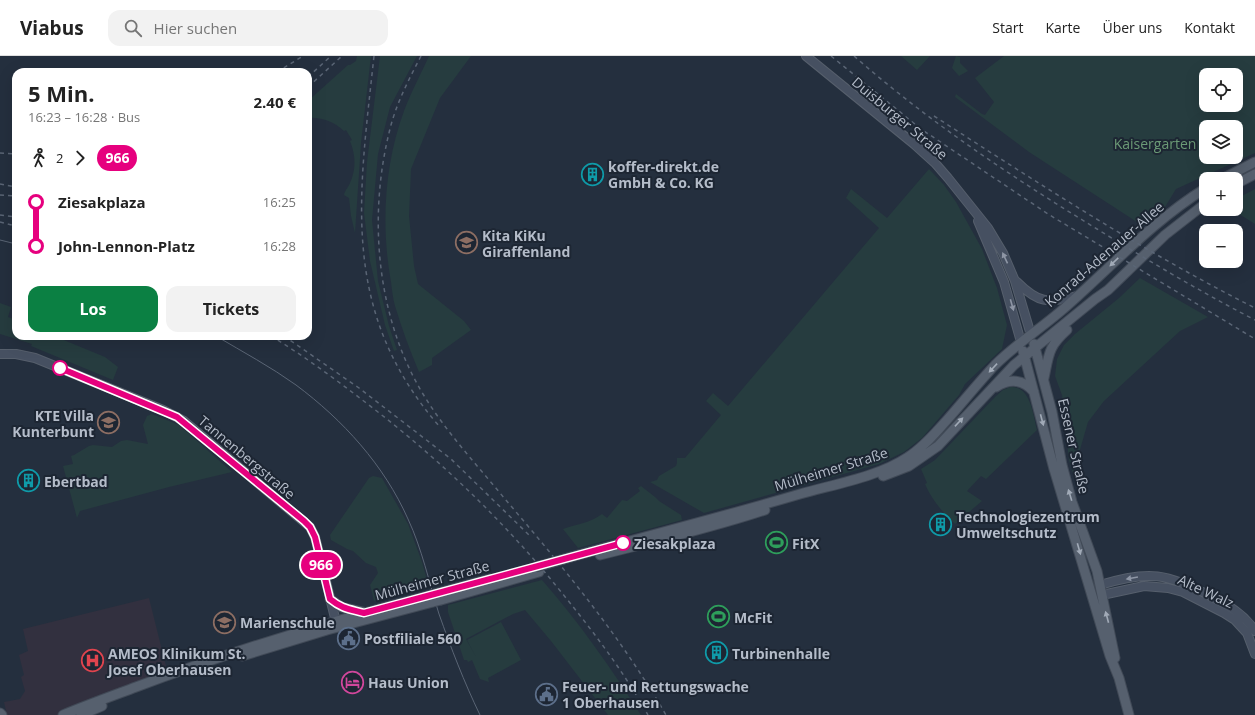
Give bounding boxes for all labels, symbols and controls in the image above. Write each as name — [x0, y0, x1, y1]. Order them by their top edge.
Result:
search box — [108, 10, 388, 46]
text: Viabus — [20, 15, 84, 41]
icon: search — [122, 17, 144, 39]
text: Hier suchen — [154, 18, 237, 38]
text: Start — [992, 18, 1024, 37]
text: Karte — [1046, 18, 1080, 37]
text: Über uns — [1102, 18, 1162, 37]
text: Kontakt — [1184, 18, 1235, 37]
map controls — [1199, 68, 1243, 268]
button: locate — [1199, 68, 1243, 112]
street label: Duisburger Straße — [848, 72, 952, 164]
text: 5 Min. — [28, 78, 94, 108]
text: 2.40 € — [254, 92, 296, 112]
text: 16:23 – 16:28 · Bus — [28, 108, 140, 126]
button: layers — [1199, 120, 1243, 164]
park label: Kaisergarten — [1114, 134, 1196, 153]
icon: walk — [28, 147, 50, 169]
icon: forward — [69, 147, 91, 169]
text: 966 — [105, 148, 129, 167]
text: 2 — [56, 149, 63, 167]
place label: koffer-direkt.de GmbH & Co. KG — [608, 157, 719, 192]
building icon: koffer-direkt.de GmbH & Co. KG — [580, 161, 606, 187]
button: + — [1199, 172, 1243, 216]
text: Ziesakplaza — [58, 192, 145, 212]
text: 16:25 — [263, 193, 296, 211]
street label: Konrad-Adenauer-Allee — [1040, 197, 1168, 311]
button: − — [1199, 224, 1243, 268]
place label: Kita KiKu Giraffenland — [482, 226, 570, 261]
school or university icon: Kita KiKu Giraffenland — [453, 230, 479, 256]
text: John-Lennon-Platz — [58, 236, 195, 256]
text: 16:28 — [263, 237, 296, 255]
one-way arrow — [1002, 252, 1008, 264]
one-way arrow — [1109, 257, 1119, 267]
button: Los — [28, 286, 158, 332]
button: Tickets — [166, 286, 296, 332]
one-way arrow — [1009, 299, 1015, 311]
unlabelled marker — [52, 360, 68, 376]
one-way arrow — [988, 363, 998, 373]
street label: Essener Straße — [1054, 396, 1094, 496]
place label: KTE Villa Kunterbunt — [12, 406, 94, 441]
school or university icon: KTE Villa Kunterbunt — [96, 410, 122, 436]
street label: Tannenbergstraße — [195, 411, 299, 503]
one-way arrow — [1039, 414, 1045, 426]
one-way arrow — [954, 417, 964, 427]
street label: Mülheimer Straße — [772, 443, 890, 495]
building icon: Ebertbad — [15, 468, 41, 494]
place label: Ebertbad — [44, 472, 108, 491]
one-way arrow — [1067, 489, 1073, 501]
place label: Technologiezentrum Umweltschutz — [956, 507, 1100, 542]
building icon: Technologiezentrum Umweltschutz — [928, 511, 954, 537]
sports icon: FitX — [763, 530, 789, 556]
place label: Ziesakplaza — [634, 534, 716, 553]
place label: FitX — [792, 534, 820, 553]
marker: Ziesakplaza — [615, 535, 631, 551]
one-way arrow — [1076, 543, 1082, 555]
line badge: 966 — [298, 552, 344, 578]
text: 966 — [309, 555, 333, 574]
street label: Mülheimer Straße — [373, 556, 491, 604]
street label: Alte Walz — [1175, 570, 1237, 612]
one-way arrow — [1126, 575, 1138, 581]
sports icon: McFit — [705, 604, 731, 630]
place label: McFit — [734, 608, 772, 627]
school or university icon: Marienschule — [211, 609, 237, 635]
one-way arrow — [1104, 611, 1110, 623]
place label: Marienschule — [240, 613, 335, 632]
public building icon: Postfiliale 560 — [335, 625, 361, 651]
place label: Postfiliale 560 — [364, 629, 461, 648]
building icon: Turbinenhalle — [704, 640, 730, 666]
place label: AMEOS Klinikum St. Josef Oberhausen — [106, 644, 246, 679]
place label: Turbinenhalle — [732, 644, 830, 663]
hospital icon: AMEOS Klinikum St. Josef Oberhausen — [80, 648, 106, 674]
hotel icon: Haus Union — [340, 669, 366, 695]
place label: Haus Union — [368, 673, 449, 692]
place label: Feuer- und Rettungswache 1 Oberhausen — [562, 677, 749, 712]
public building icon: Feuer- und Rettungswache 1 Oberhausen — [534, 681, 560, 707]

